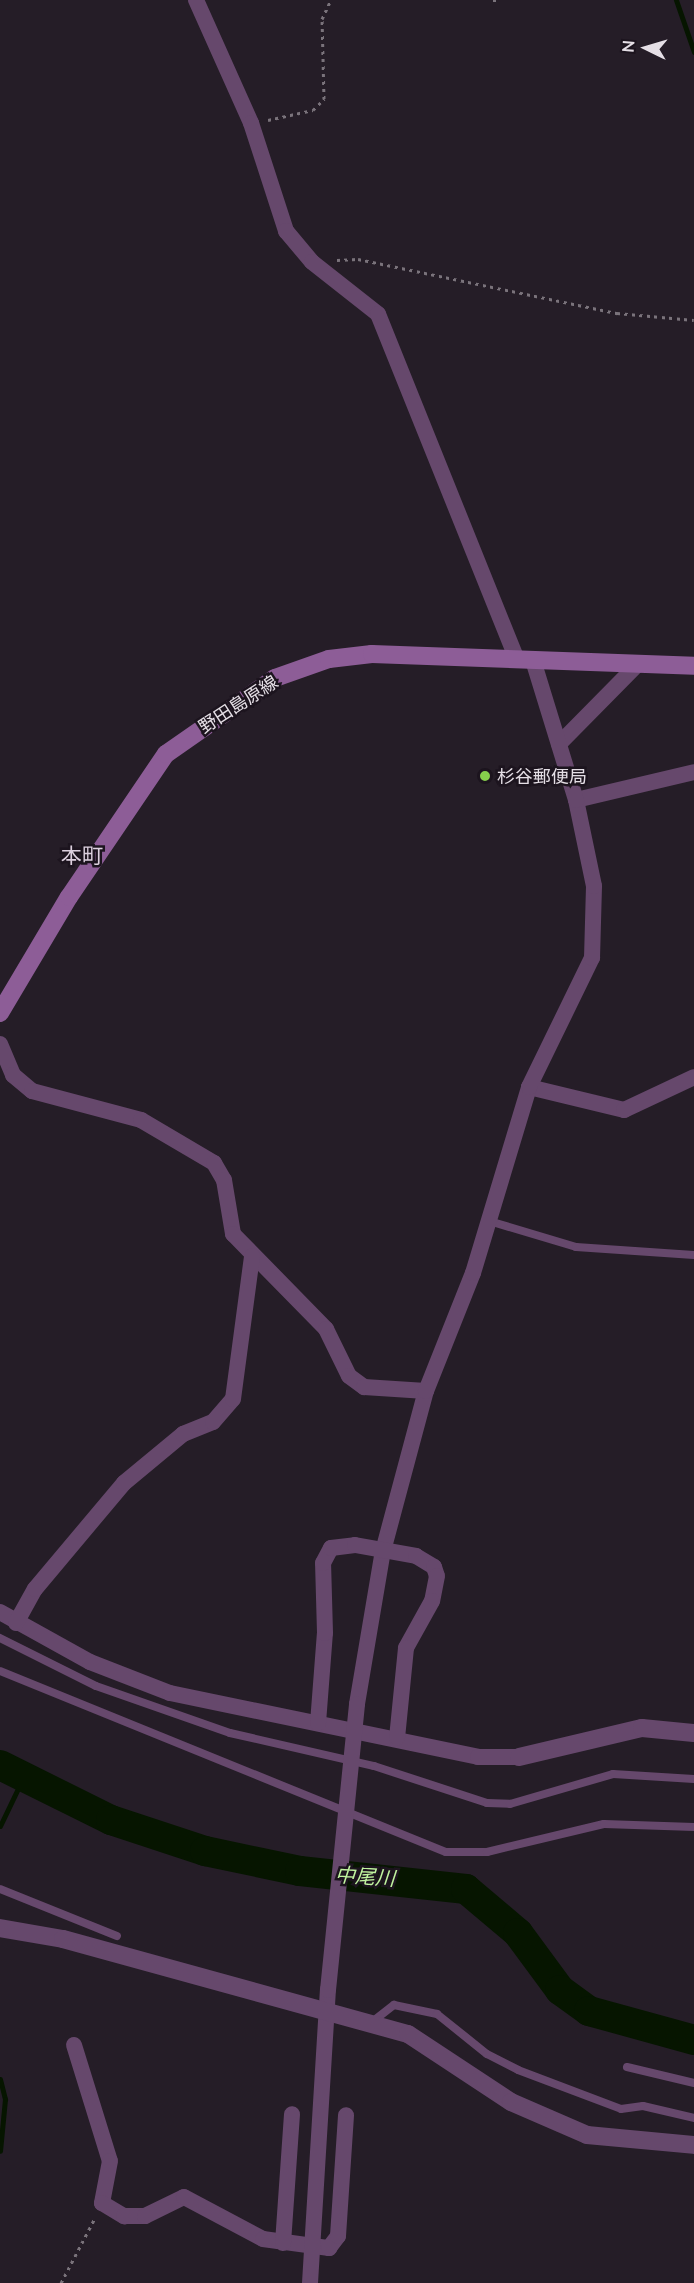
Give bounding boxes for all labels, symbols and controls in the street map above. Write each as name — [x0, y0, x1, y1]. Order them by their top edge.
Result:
north arrow — [616, 18, 676, 78]
text: N — [618, 39, 638, 53]
street label: 野田島原線 — [194, 670, 282, 738]
place label: 杉谷郵便局 — [497, 765, 587, 787]
marker: 杉谷郵便局 — [478, 769, 492, 783]
district label: 本町 — [61, 842, 103, 868]
water label: 中尾川 — [334, 1862, 396, 1890]

